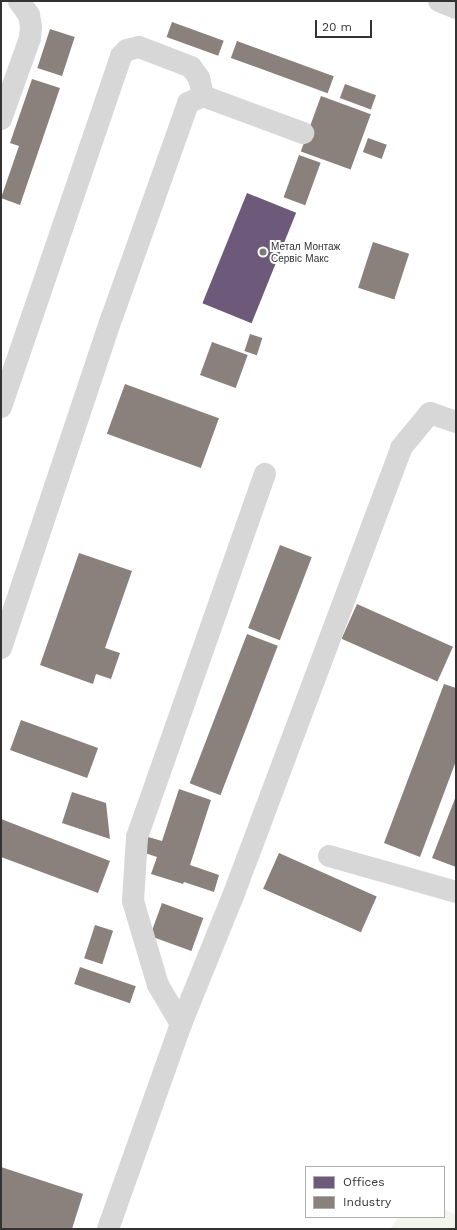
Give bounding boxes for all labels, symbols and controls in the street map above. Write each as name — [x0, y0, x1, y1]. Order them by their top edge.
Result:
scale bar — [317, 12, 374, 38]
text: 20 m — [322, 20, 352, 34]
place label: Метал Монтаж Сервіс Макс — [271, 240, 340, 264]
marker: Метал Монтаж Сервіс Макс — [258, 247, 268, 257]
legend — [305, 1166, 445, 1218]
text: Offices — [343, 1175, 385, 1189]
text: Industry — [343, 1195, 391, 1209]

